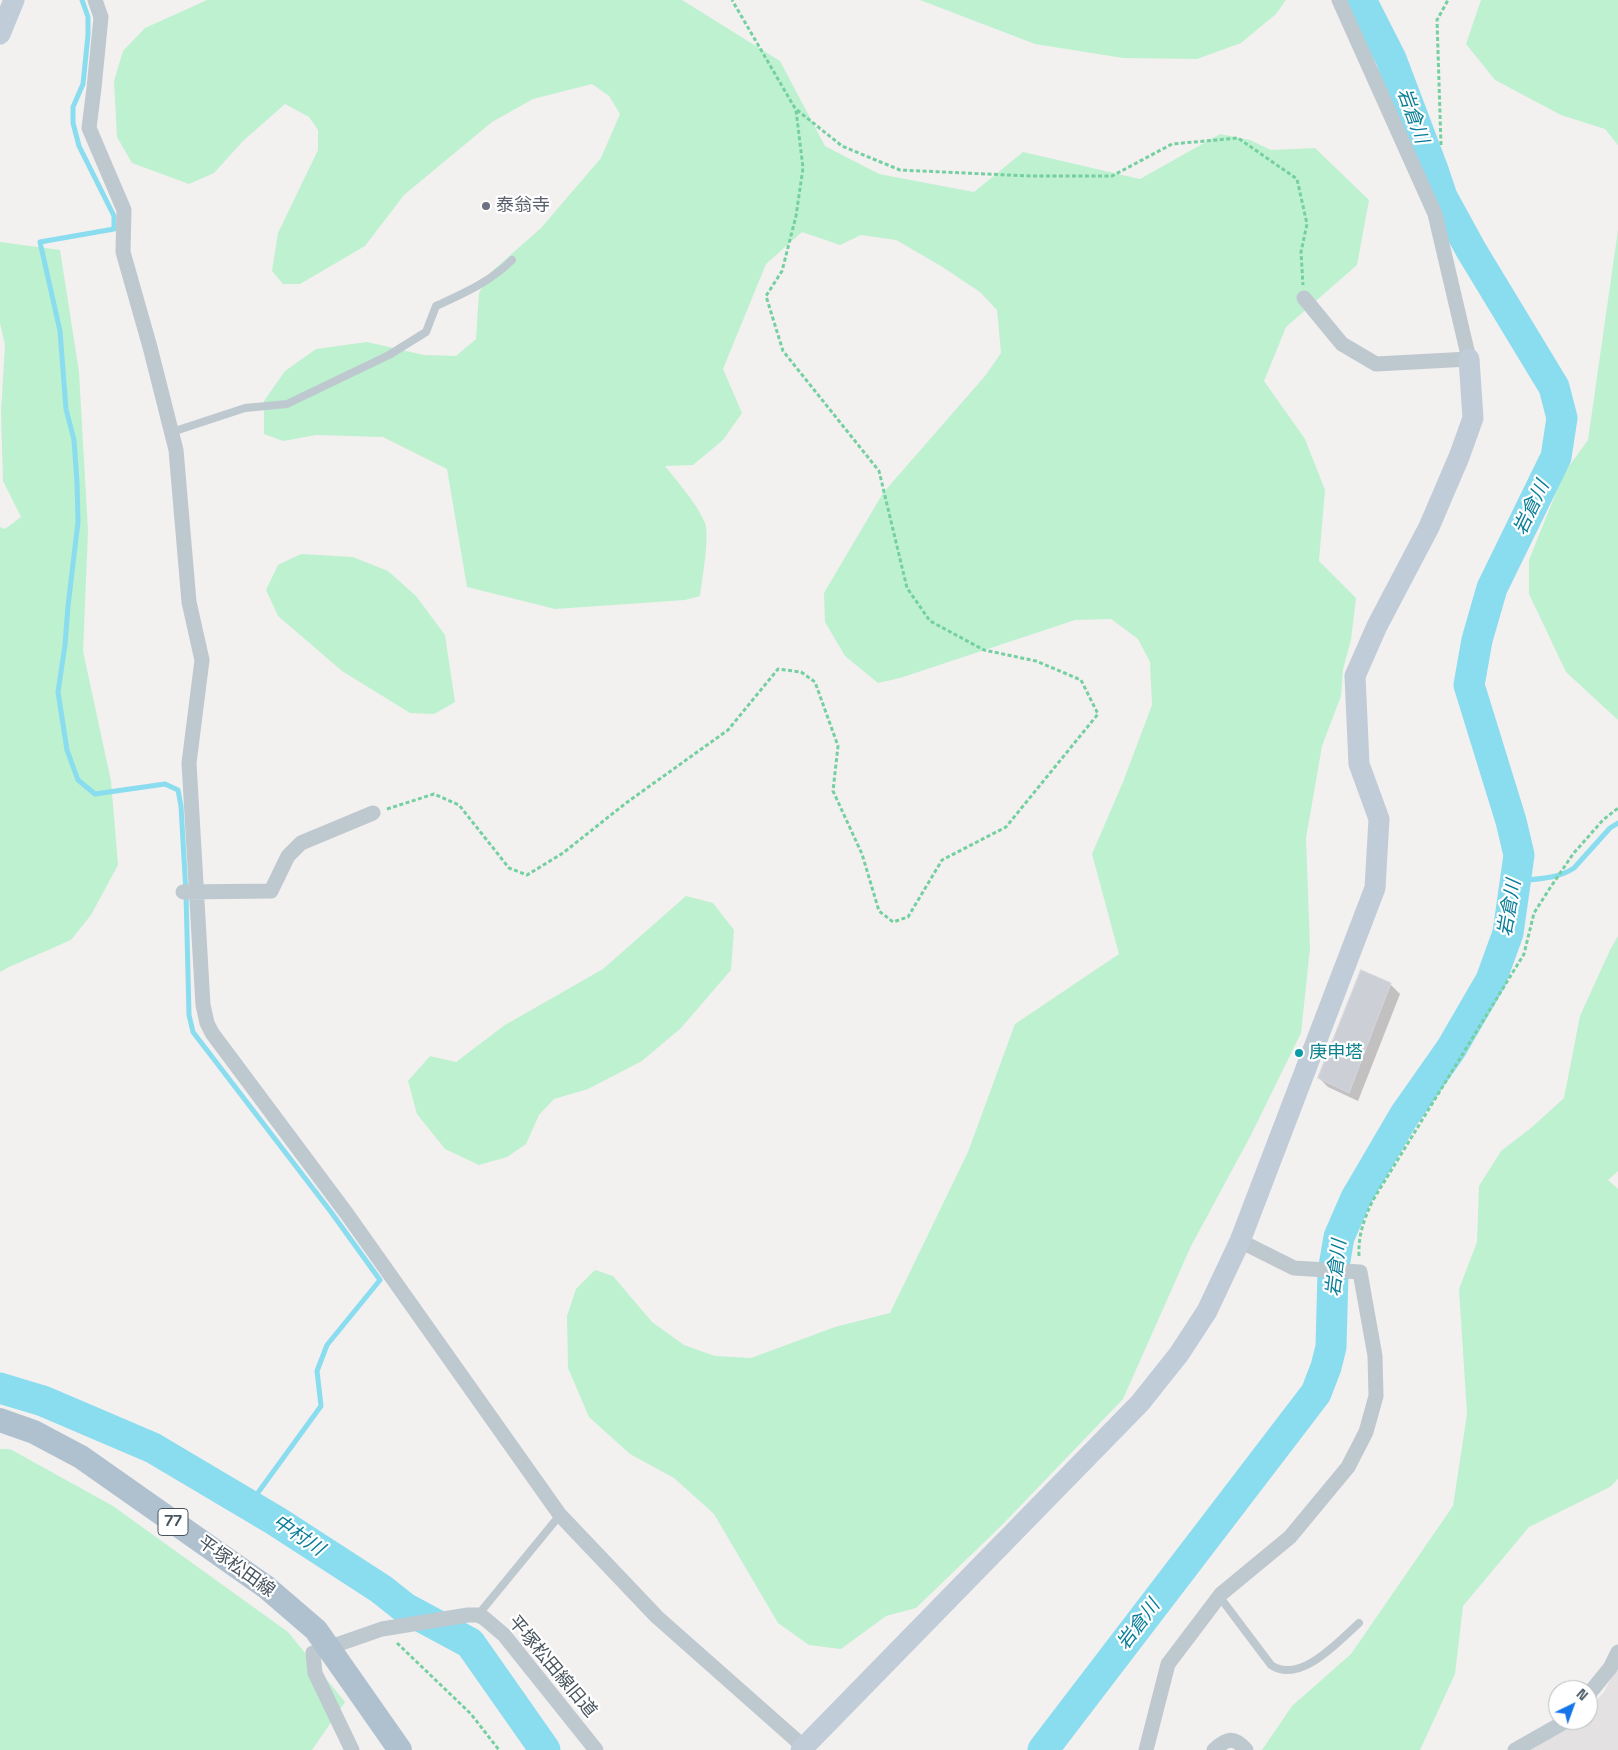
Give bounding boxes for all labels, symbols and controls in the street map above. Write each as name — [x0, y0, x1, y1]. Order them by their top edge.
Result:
water label: 岩倉川 — [1392, 85, 1432, 147]
place label: 泰翁寺 — [496, 195, 550, 217]
marker: 泰翁寺 — [480, 200, 492, 212]
water label: 岩倉川 — [1509, 477, 1555, 539]
water label: 岩倉川 — [1494, 878, 1526, 938]
place label: 庚申塔 — [1309, 1042, 1363, 1064]
marker: 庚申塔 — [1293, 1047, 1305, 1059]
water label: 岩倉川 — [1322, 1238, 1352, 1298]
road number: 77 — [158, 1508, 188, 1535]
water label: 中村川 — [268, 1511, 328, 1561]
street label: 平塚松田線 — [193, 1532, 279, 1602]
water label: 岩倉川 — [1113, 1595, 1165, 1655]
street label: 平塚松田線旧道 — [503, 1612, 601, 1722]
north arrow — [1548, 1680, 1598, 1730]
text: N — [1573, 1685, 1592, 1704]

